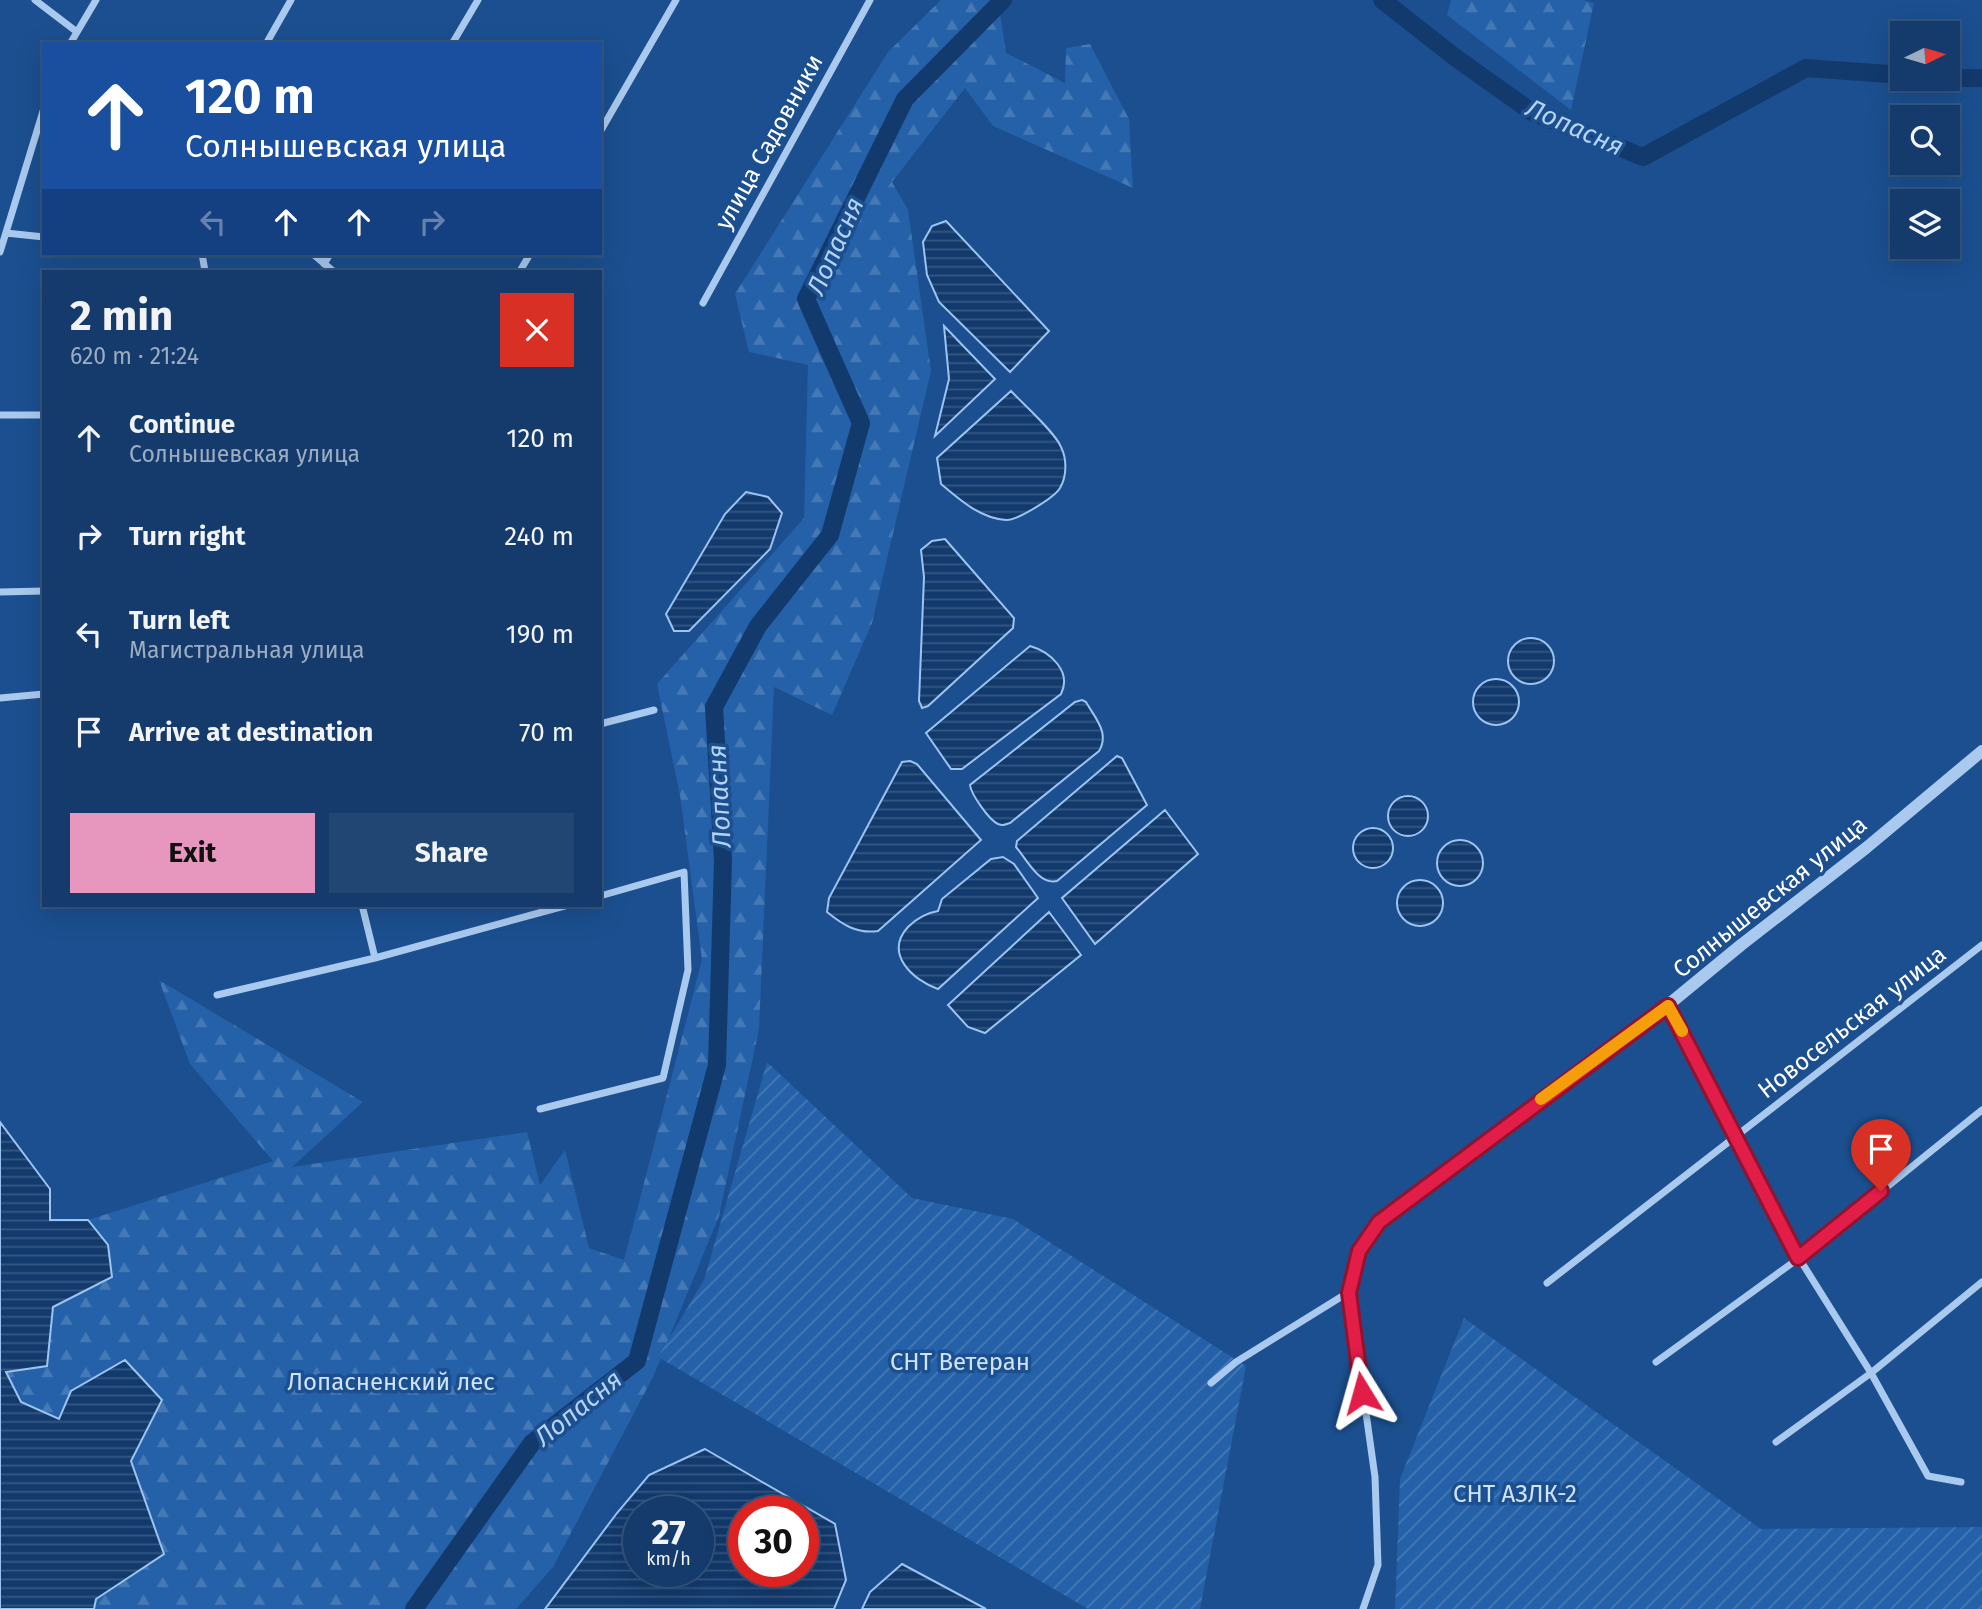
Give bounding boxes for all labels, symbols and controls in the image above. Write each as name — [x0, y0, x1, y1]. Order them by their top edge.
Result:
north arrow — [1890, 21, 1960, 91]
map controls — [1890, 21, 1960, 259]
street label: улица Садовники — [709, 50, 829, 234]
text: 120 m — [185, 67, 315, 126]
icon: ahead — [70, 70, 161, 161]
water label: Лопасня — [1520, 92, 1628, 163]
button: search — [1890, 105, 1960, 175]
text: Солнышевская улица — [185, 127, 506, 165]
button: layers — [1890, 189, 1960, 259]
water label: Лопасня — [800, 193, 871, 301]
icon: left — [194, 203, 232, 241]
icon: ahead — [267, 203, 305, 241]
icon: ahead — [340, 203, 378, 241]
icon: right — [413, 203, 451, 241]
text: 2 min — [70, 291, 173, 341]
button: close — [500, 293, 574, 367]
text: 620 m · 21:24 — [70, 342, 199, 370]
text: Continue — [129, 409, 235, 440]
icon: ahead — [70, 419, 108, 457]
text: 120 m — [506, 423, 574, 454]
text: Солнышевская улица — [129, 440, 360, 468]
icon: right — [70, 517, 108, 555]
text: Turn right — [129, 521, 246, 552]
text: 240 m — [504, 521, 574, 552]
text: Turn left — [129, 605, 230, 636]
icon: left — [70, 615, 108, 653]
text: 190 m — [505, 619, 574, 650]
text: Магистральная улица — [129, 636, 365, 664]
icon: arrive — [70, 713, 108, 751]
text: Arrive at destination — [129, 717, 373, 748]
text: 70 m — [519, 717, 574, 748]
water label: Лопасня — [701, 743, 738, 850]
street label: Солнышевская улица — [1668, 810, 1872, 984]
button: Exit — [70, 813, 315, 893]
button: Share — [329, 813, 574, 893]
street label: Новосельская улица — [1752, 940, 1952, 1104]
pin — [1851, 1119, 1911, 1191]
icon: arrive — [1862, 1130, 1900, 1168]
park label: СНТ Ветеран — [890, 1348, 1030, 1376]
position arrow — [1325, 1356, 1399, 1430]
water label: Лопасня — [527, 1364, 628, 1454]
park label: Лопасненский лес — [287, 1368, 495, 1396]
park label: СНТ АЗЛК-2 — [1453, 1480, 1577, 1508]
speed limit sign: 30 — [728, 1496, 819, 1587]
text: 27 — [651, 1511, 686, 1553]
text: km/h — [646, 1548, 691, 1570]

